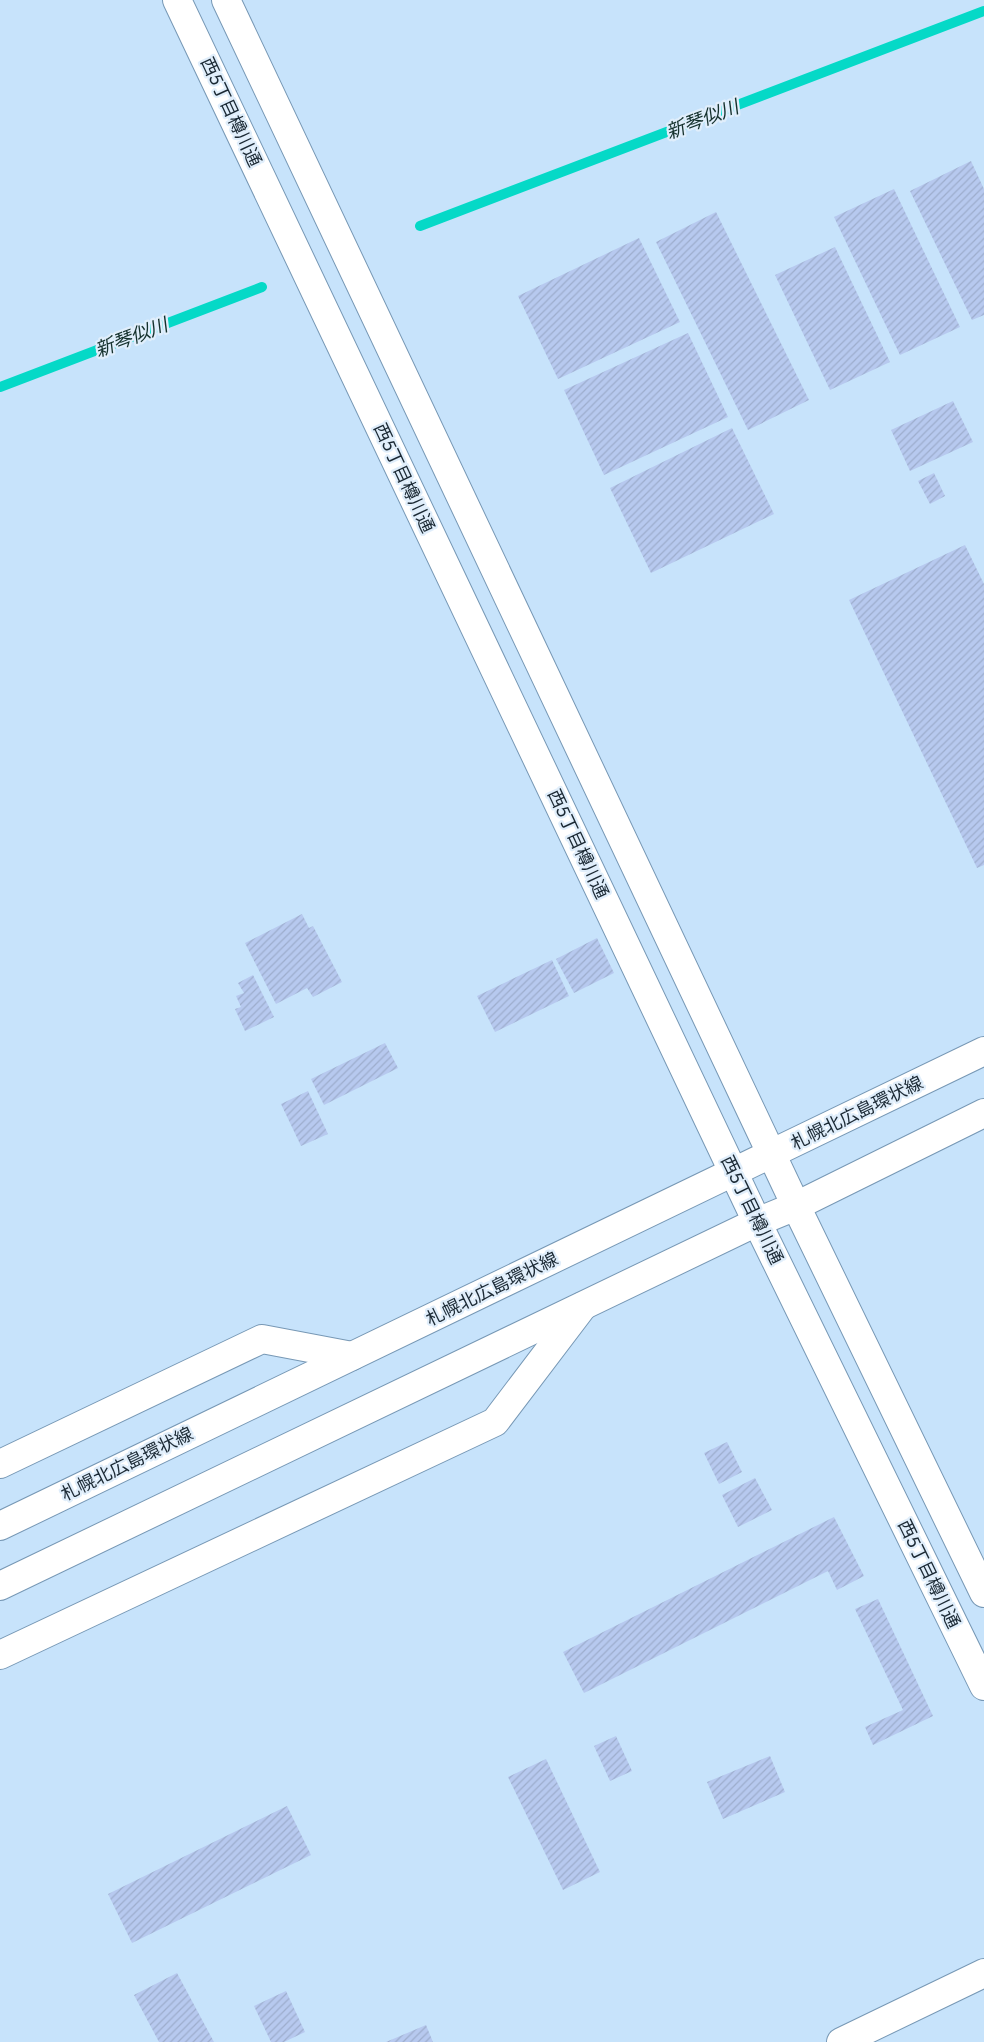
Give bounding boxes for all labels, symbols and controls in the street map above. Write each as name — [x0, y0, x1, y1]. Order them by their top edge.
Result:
street label: 西5丁目樽川通 — [194, 53, 268, 171]
water label: 新琴似川 — [662, 93, 744, 146]
water label: 新琴似川 — [91, 311, 173, 364]
street label: 西5丁目樽川通 — [367, 419, 441, 537]
street label: 西5丁目樽川通 — [541, 785, 615, 903]
street label: 札幌北広島環状線 — [787, 1070, 927, 1156]
street label: 西5丁目樽川通 — [714, 1151, 790, 1269]
street label: 札幌北広島環状線 — [422, 1246, 562, 1332]
street label: 札幌北広島環状線 — [57, 1421, 197, 1507]
street label: 西5丁目樽川通 — [891, 1515, 967, 1633]

